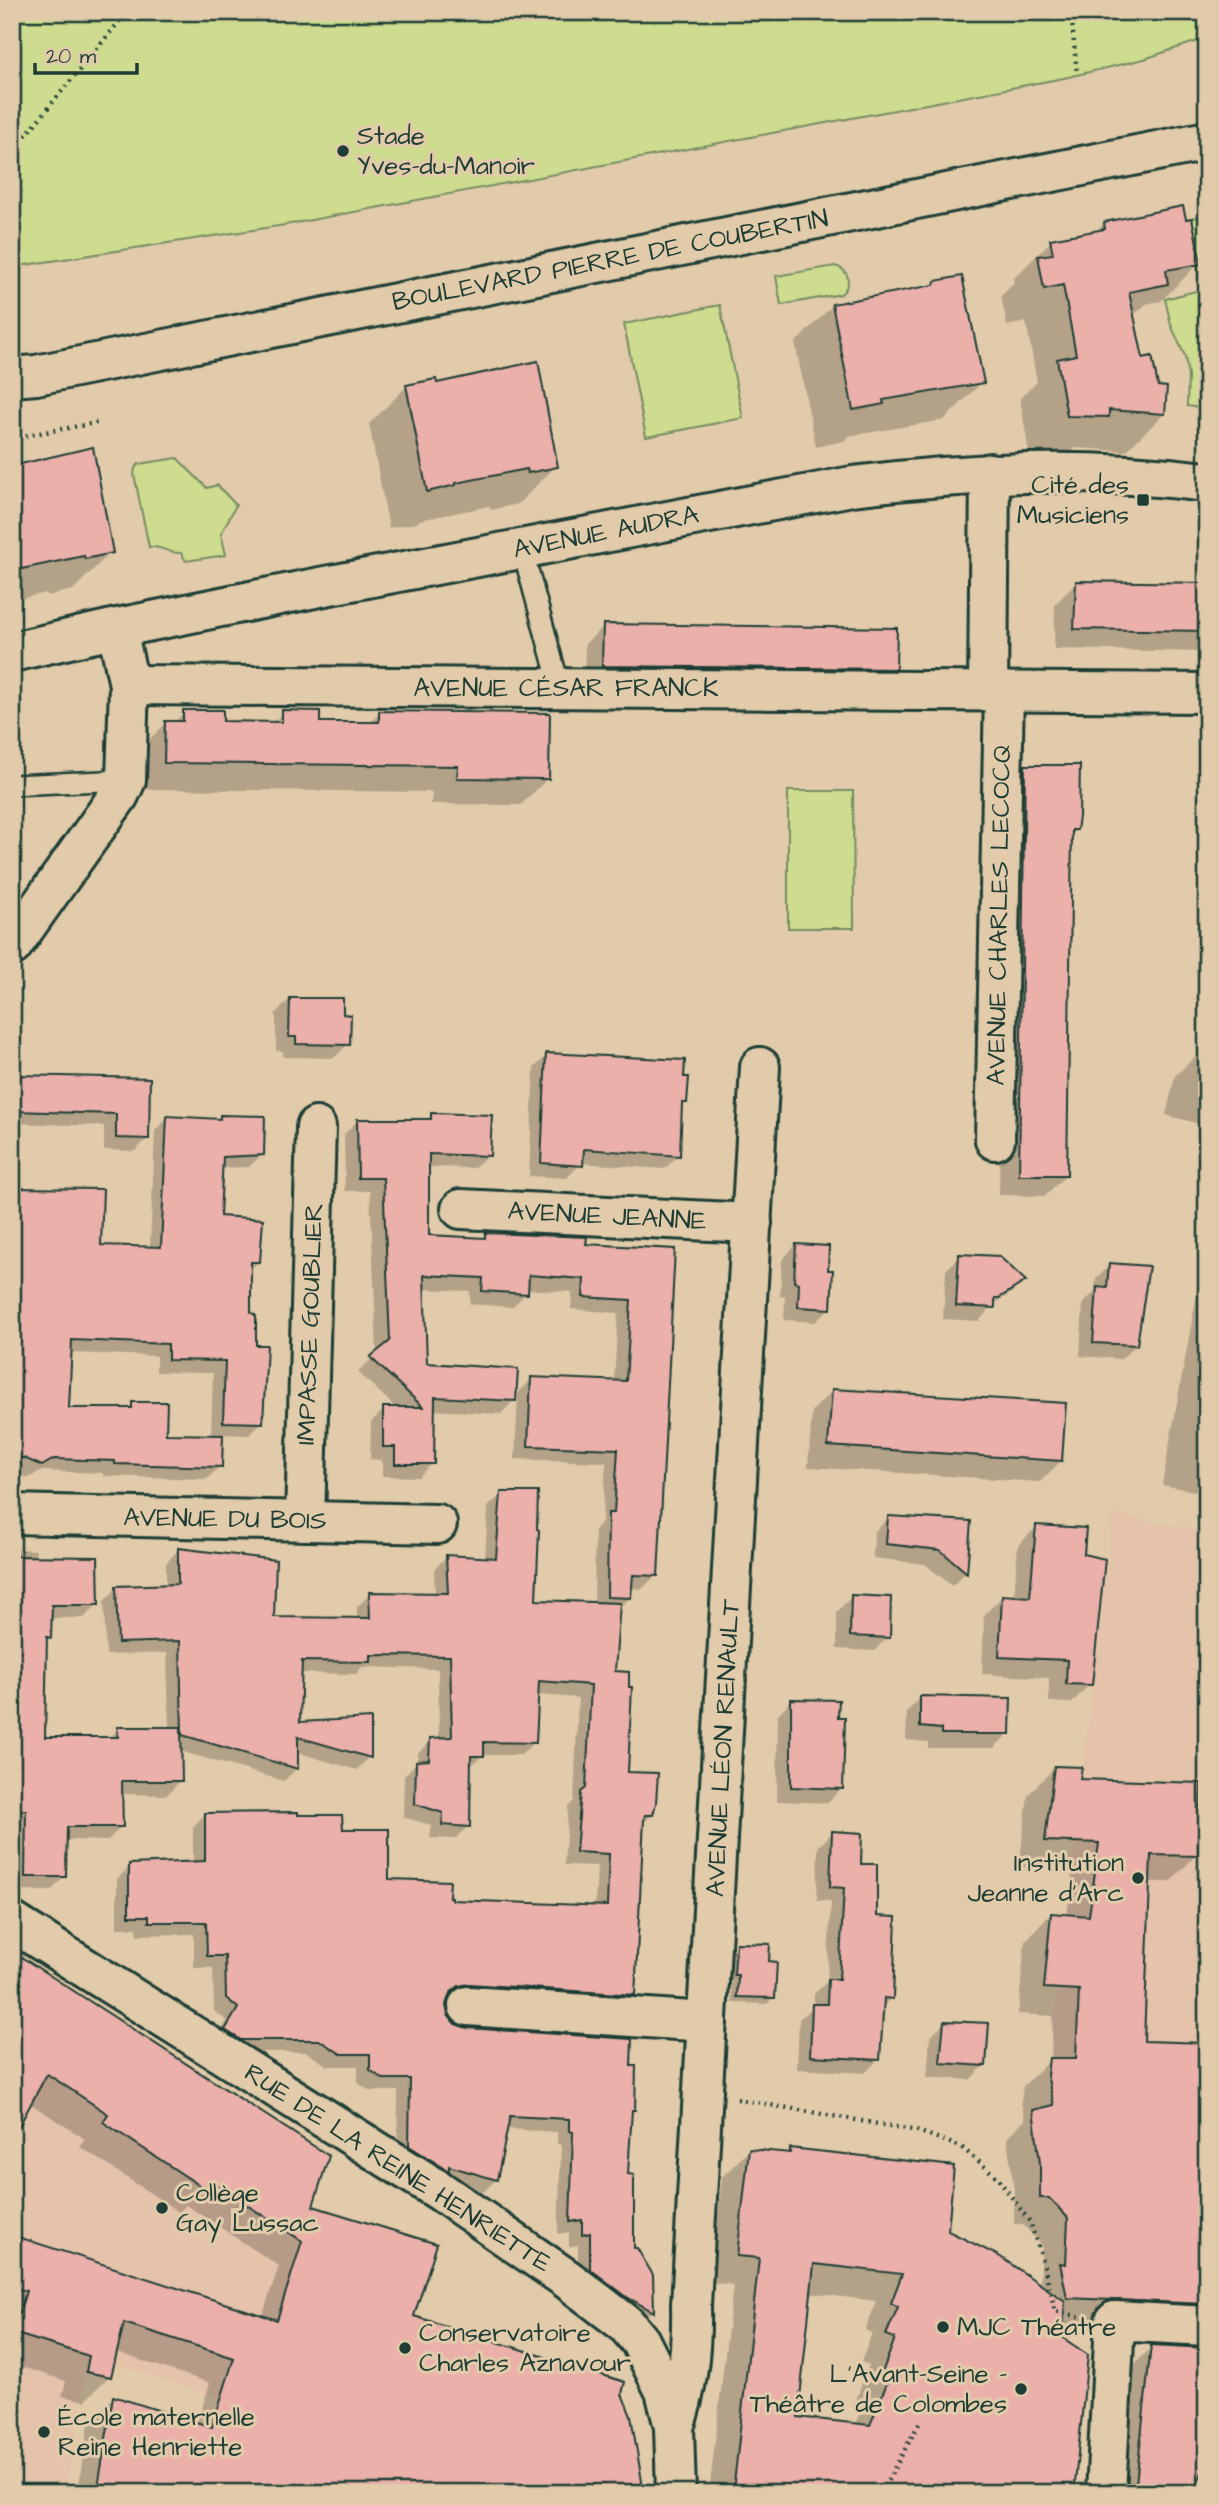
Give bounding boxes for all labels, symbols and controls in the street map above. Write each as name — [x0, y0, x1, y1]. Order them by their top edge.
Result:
scale bar — [35, 32, 136, 76]
text: 20 m — [46, 42, 97, 71]
place label: Stade Yves-du-Manoir — [357, 118, 535, 184]
marker: Stade Yves-du-Manoir — [335, 143, 351, 159]
street label: BOULEVARD PIERRE DE COUBERTIN — [389, 200, 831, 320]
place label: Cité des Musiciens — [1017, 467, 1129, 533]
marker: Cité des Musiciens — [1135, 492, 1151, 508]
street label: AVENUE AUDRA — [510, 496, 702, 568]
street label: AVENUE CÉSAR FRANCK — [414, 670, 719, 706]
street label: AVENUE CHARLES LECOCQ — [978, 744, 1020, 1086]
street label: AVENUE JEANNE — [507, 1193, 707, 1239]
street label: IMPASSE GOUBLIER — [288, 1202, 332, 1446]
street label: AVENUE DU BOIS — [123, 1499, 327, 1539]
street label: AVENUE LÉON RENAULT — [697, 1597, 749, 1898]
place label: Institution Jeanne d'Arc — [967, 1845, 1124, 1911]
marker: Institution Jeanne d'Arc — [1130, 1870, 1146, 1886]
street label: RUE DE LA REINE HENRIETTE — [237, 2055, 559, 2281]
place label: Collège Gay Lussac — [176, 2175, 319, 2243]
marker: Collège Gay Lussac — [154, 2200, 170, 2216]
place label: MJC Théatre — [957, 2309, 1116, 2345]
place label: Conservatoire Charles Aznavour — [419, 2315, 631, 2381]
marker: MJC Théatre — [935, 2319, 951, 2335]
marker: Conservatoire Charles Aznavour — [397, 2340, 413, 2356]
place label: L'Avant-Seine - Théâtre de Colombes — [750, 2356, 1007, 2422]
marker: L'Avant-Seine - Théâtre de Colombes — [1013, 2381, 1029, 2397]
place label: École maternelle Reine Henriette — [58, 2399, 255, 2465]
marker: École maternelle Reine Henriette — [36, 2424, 52, 2440]

